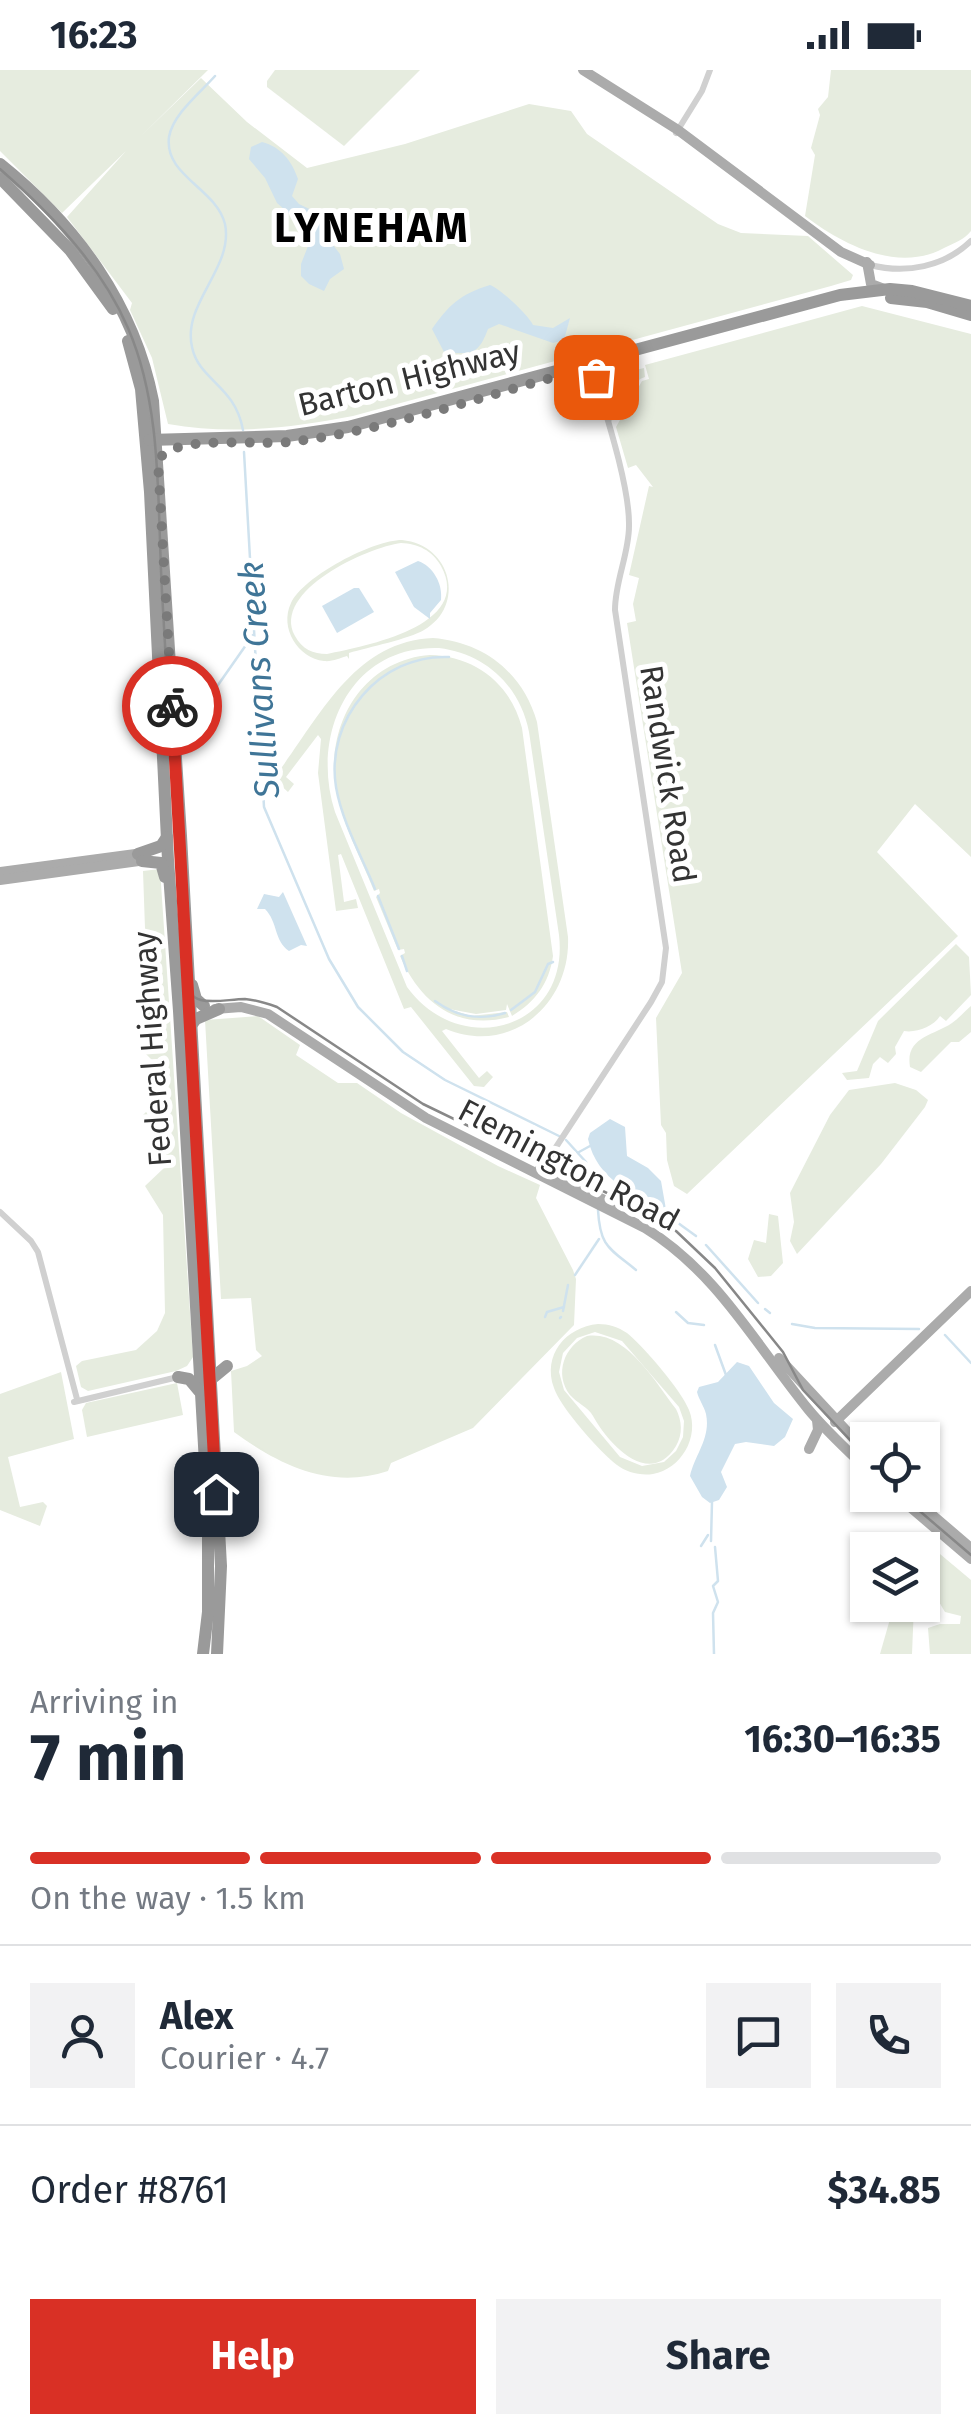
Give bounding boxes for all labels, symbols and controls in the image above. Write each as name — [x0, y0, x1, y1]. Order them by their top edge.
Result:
text: 16:23 — [50, 12, 137, 58]
district label: LYNEHAM — [274, 203, 470, 253]
street label: Barton Highway — [294, 332, 524, 424]
pin — [554, 335, 639, 420]
icon: bag — [569, 350, 624, 405]
water label: Sullivans Creek — [230, 560, 288, 801]
courier — [122, 656, 222, 756]
street label: Randwick Road — [632, 662, 704, 886]
icon: bike — [145, 679, 200, 734]
street label: Federal Highway — [125, 930, 179, 1168]
street label: Flemington Road — [452, 1091, 686, 1239]
map controls — [850, 1422, 940, 1622]
button: locate — [850, 1422, 940, 1512]
pin — [174, 1452, 259, 1537]
icon: home — [189, 1467, 244, 1522]
button: layers — [850, 1532, 940, 1622]
text: Arriving in — [30, 1683, 178, 1721]
text: 16:30–16:35 — [744, 1716, 941, 1762]
text: 7 min — [30, 1719, 187, 1797]
text: On the way · 1.5 km — [30, 1879, 306, 1917]
button: person — [30, 1983, 135, 2088]
button: chat — [706, 1983, 811, 2088]
button: phone — [836, 1983, 941, 2088]
text: Alex — [160, 1993, 233, 2039]
text: Courier · 4.7 — [160, 2039, 329, 2077]
text: Order #8761 — [30, 2167, 229, 2213]
text: $34.85 — [827, 2167, 941, 2213]
button: Help — [30, 2299, 476, 2414]
button: Share — [496, 2299, 941, 2414]

